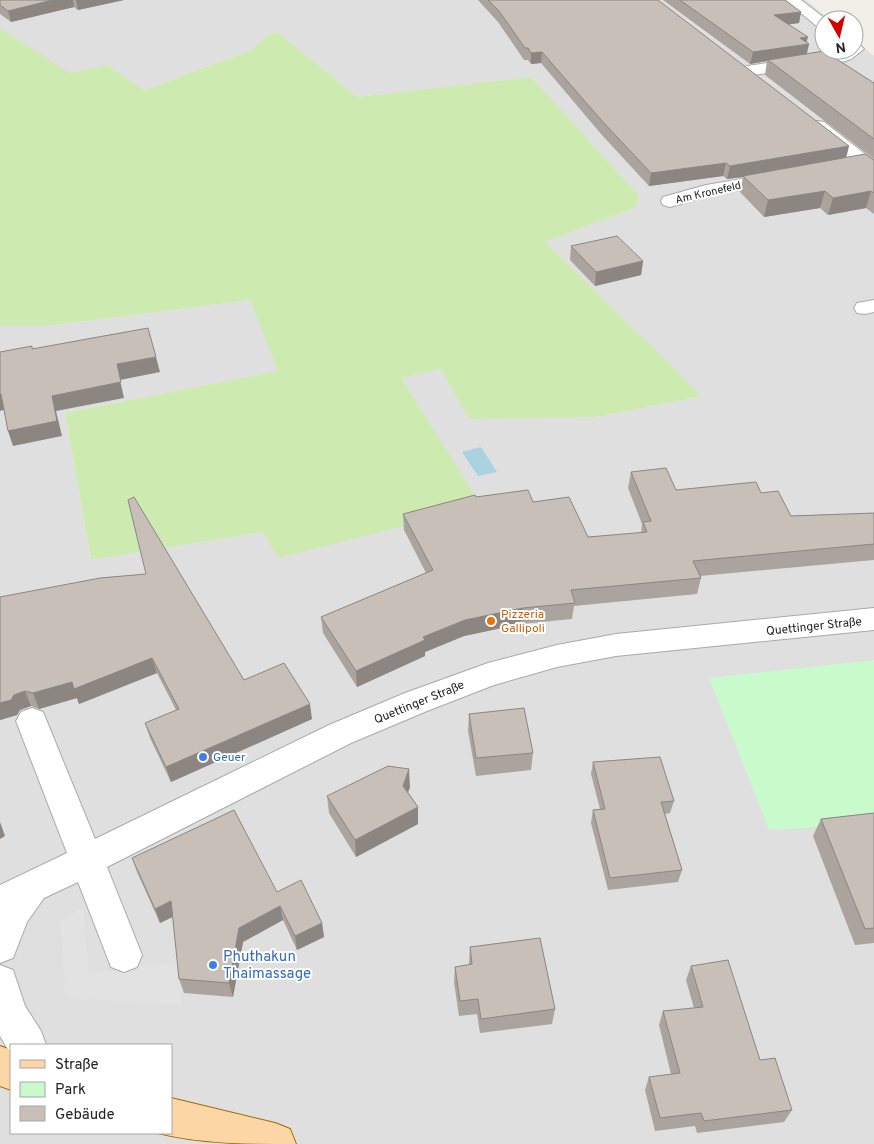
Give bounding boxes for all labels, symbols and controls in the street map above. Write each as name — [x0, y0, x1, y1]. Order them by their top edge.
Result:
north arrow — [814, 10, 864, 60]
text: N — [834, 37, 847, 56]
street label: Am Kronefeld — [674, 179, 743, 207]
place label: Pizzeria Gallipoli — [501, 607, 545, 637]
street label: Quettinger Straße — [765, 614, 863, 640]
marker: Pizzeria Gallipoli — [485, 615, 497, 627]
street label: Quettinger Straße — [372, 678, 467, 728]
place label: Geuer — [213, 750, 246, 766]
marker: Geuer — [197, 751, 209, 763]
place label: Phuthakun Thaimassage — [223, 948, 311, 984]
marker: Phuthakun Thaimassage — [207, 959, 219, 971]
legend — [10, 1044, 172, 1134]
text: Straße — [55, 1056, 99, 1075]
text: Park — [55, 1081, 86, 1100]
text: Gebäude — [55, 1106, 115, 1125]

